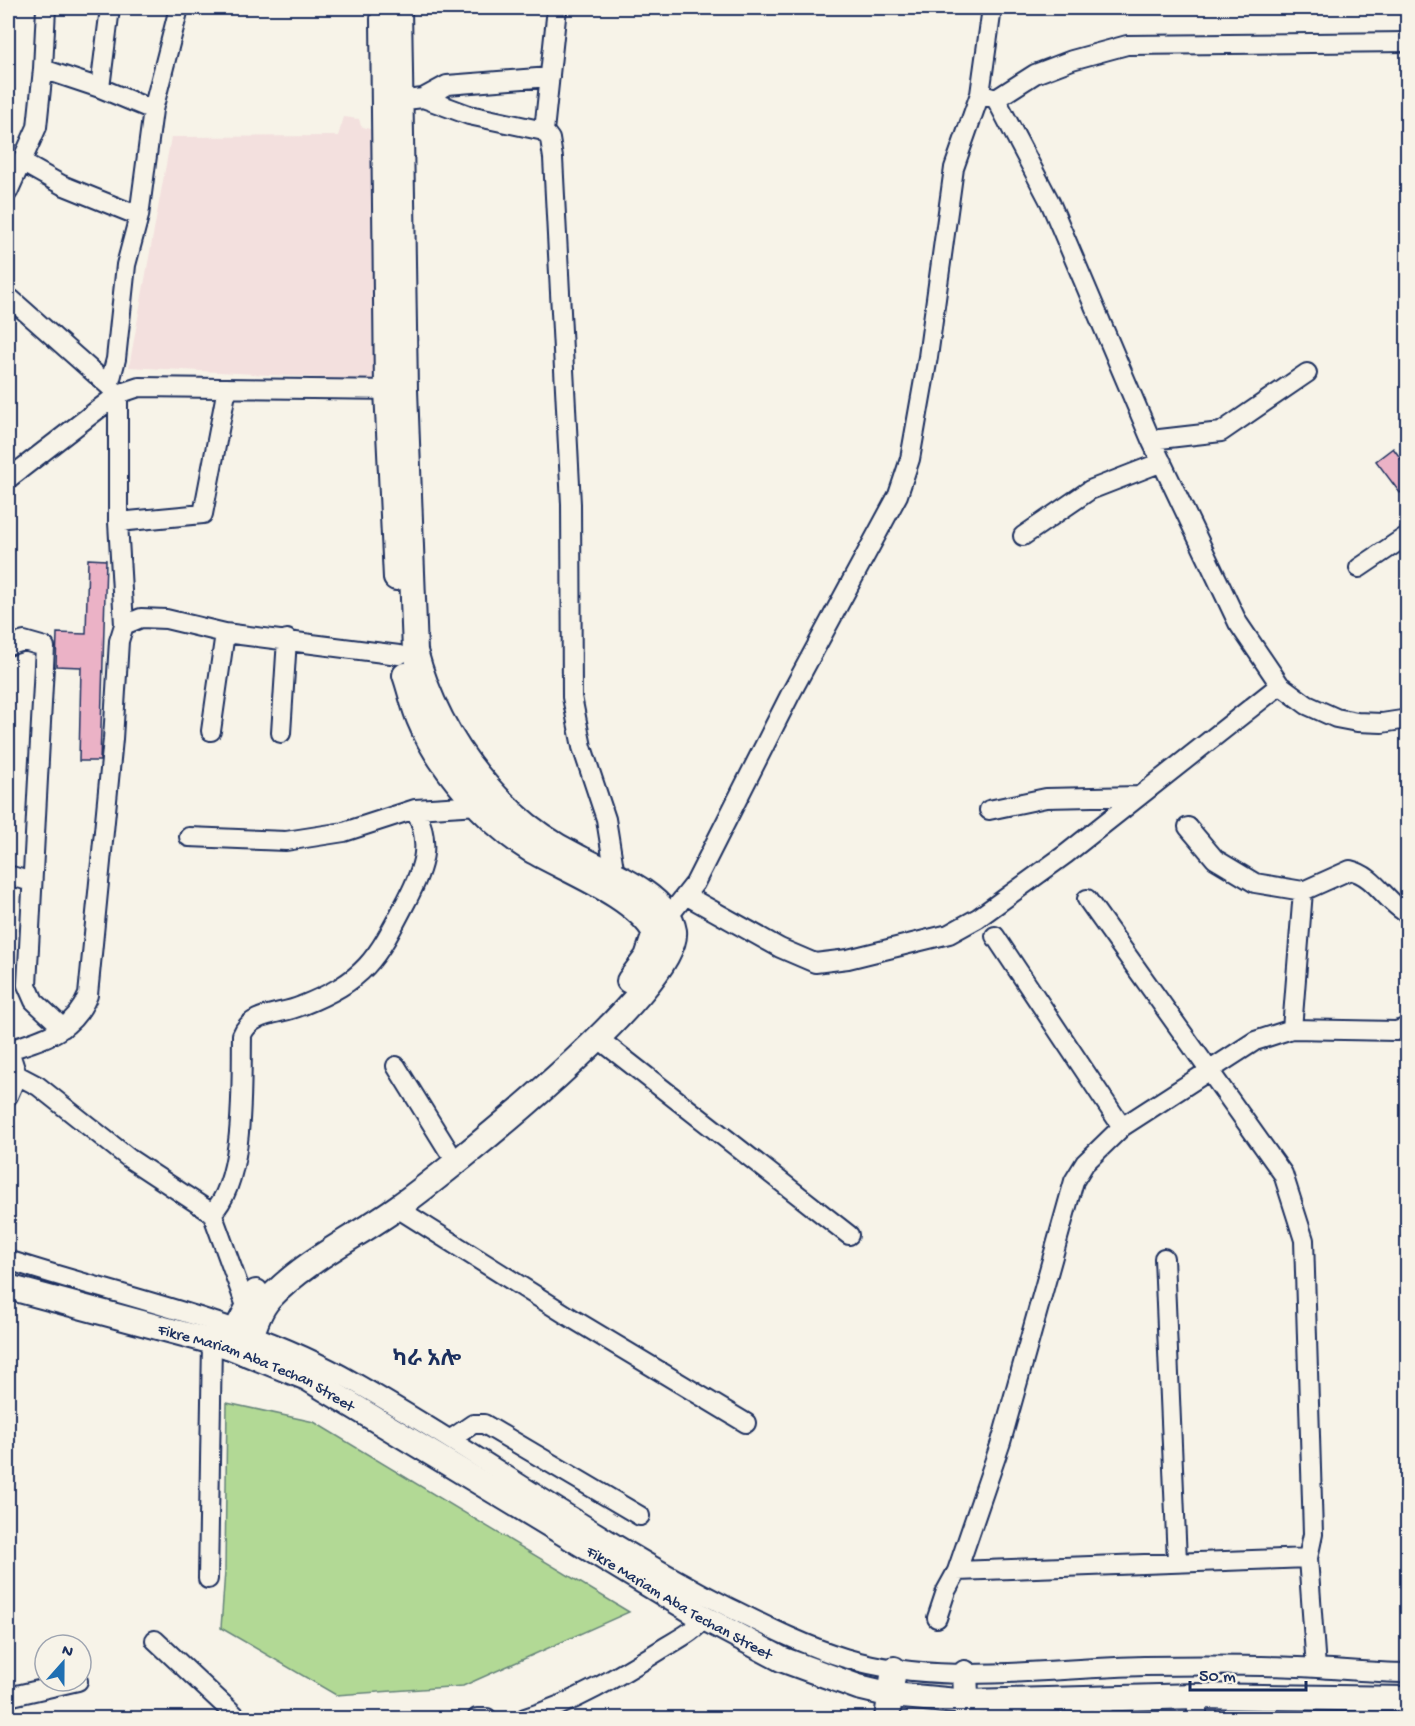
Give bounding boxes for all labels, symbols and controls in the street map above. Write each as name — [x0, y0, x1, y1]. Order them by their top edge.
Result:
street label: Fikre Mariam Aba Techan Street — [154, 1321, 358, 1418]
district label: ካራ አሎ — [393, 1348, 462, 1374]
street label: Fikre Mariam Aba Techan Street — [581, 1543, 776, 1666]
north arrow — [33, 1633, 93, 1693]
text: N — [59, 1642, 76, 1663]
scale bar — [1190, 1654, 1306, 1692]
text: 50 m — [1199, 1667, 1236, 1688]

